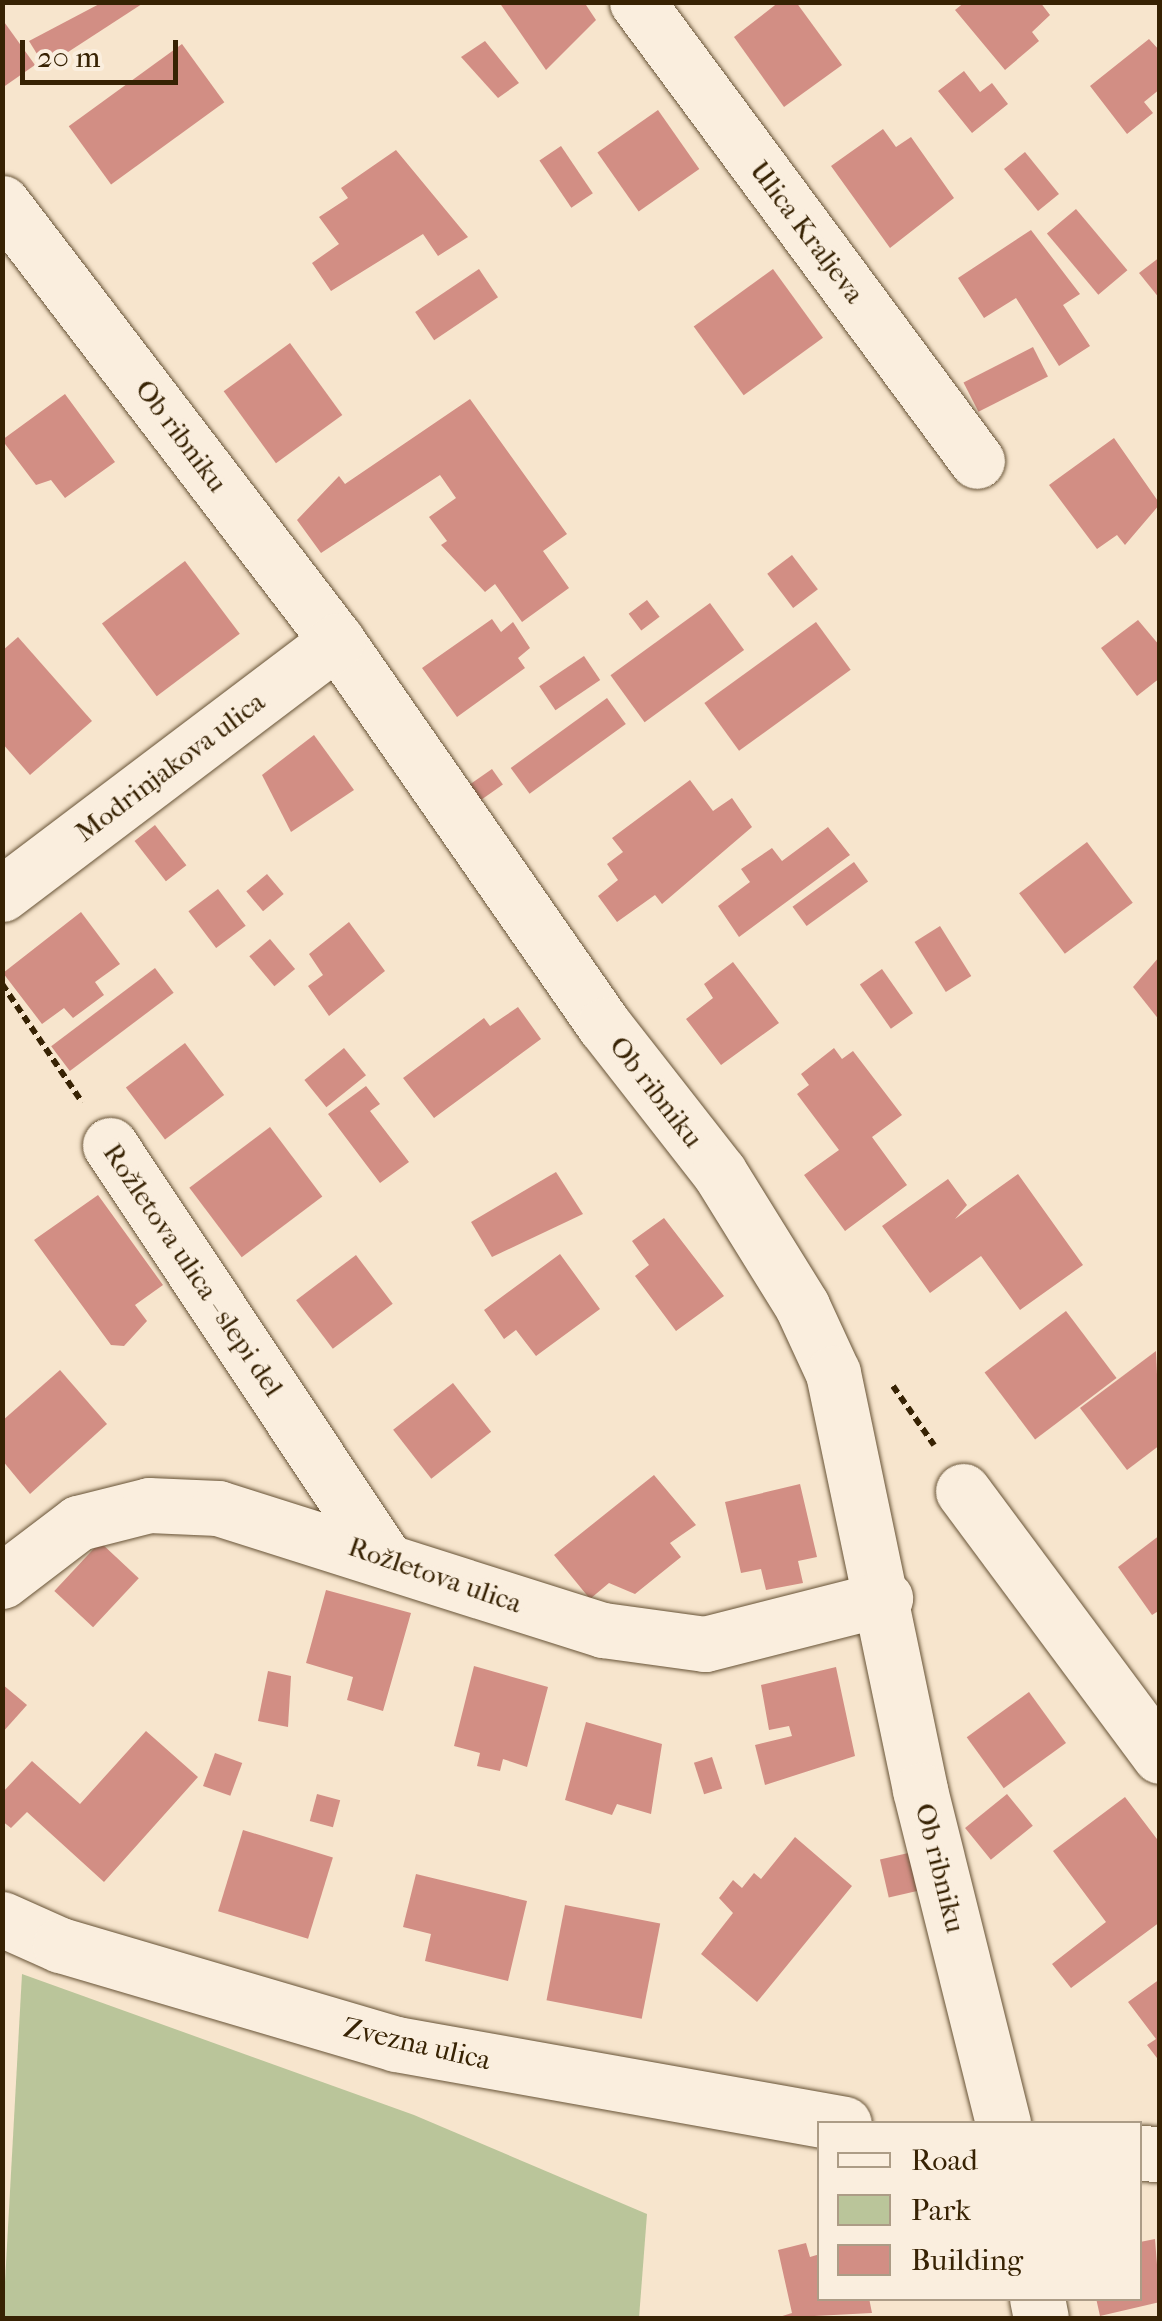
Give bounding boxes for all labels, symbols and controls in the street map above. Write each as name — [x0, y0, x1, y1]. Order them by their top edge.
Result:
scale bar — [25, 20, 182, 82]
text: 20 m — [37, 40, 100, 75]
street label: Ulica Kraljeva — [743, 154, 871, 310]
street label: Ob ribniku — [128, 373, 234, 499]
street label: Modrinjakova ulica — [69, 685, 271, 849]
street label: Ob ribniku — [602, 1030, 710, 1154]
street label: Rožletova ulica - slepi del — [96, 1137, 290, 1403]
street label: Rožletova ulica — [344, 1530, 526, 1620]
street label: Ob ribniku — [908, 1800, 972, 1936]
street label: Zvezna ulica — [340, 2011, 494, 2077]
legend — [817, 2121, 1142, 2301]
text: Road — [911, 2143, 978, 2178]
text: Park — [911, 2193, 971, 2228]
text: Building — [911, 2243, 1023, 2278]

